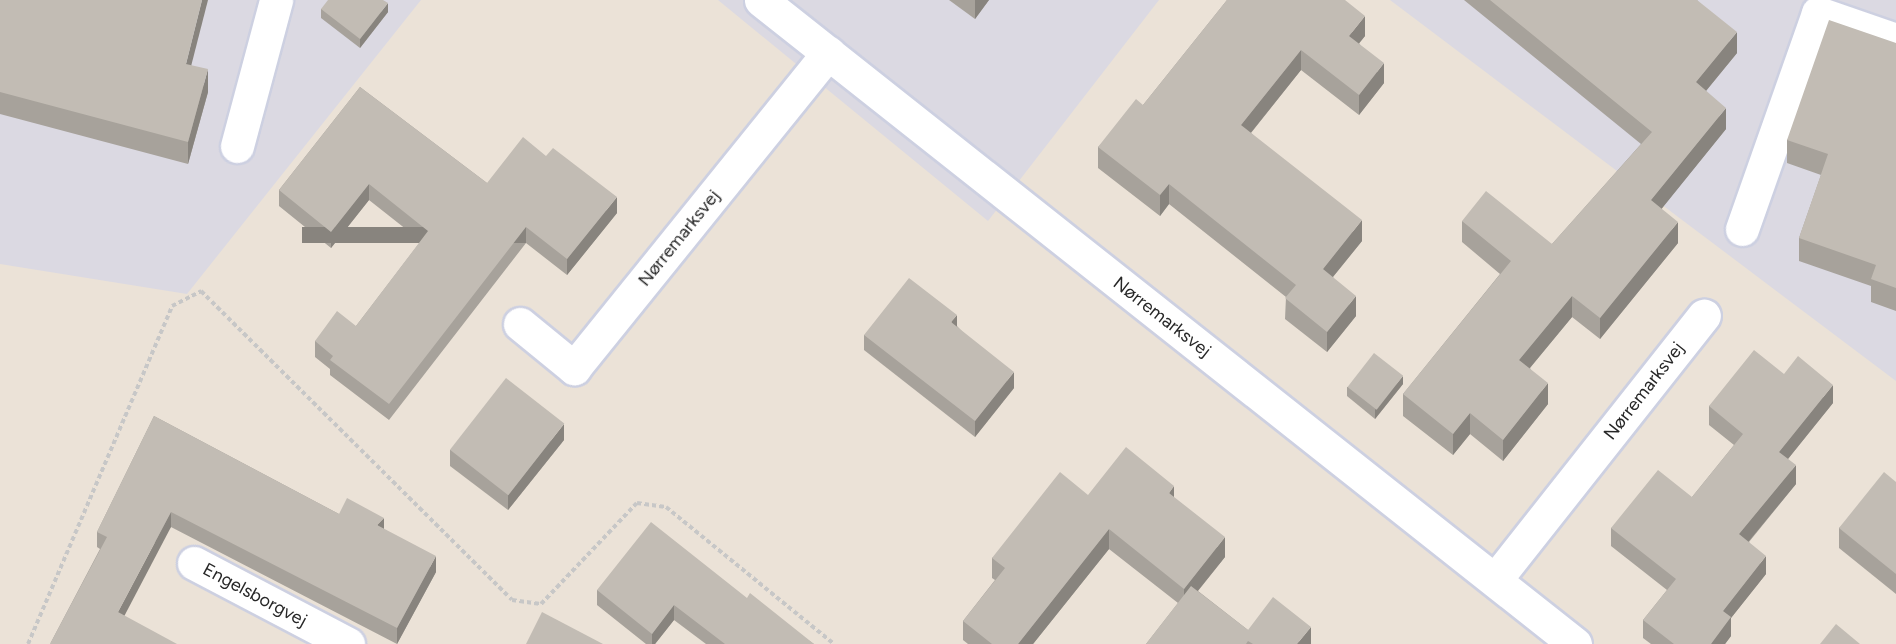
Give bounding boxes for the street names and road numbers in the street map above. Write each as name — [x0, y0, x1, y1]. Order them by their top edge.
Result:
street label: Nørremarksvej — [634, 185, 724, 291]
street label: Nørremarksvej — [1109, 272, 1215, 362]
street label: Nørremarksvej — [1599, 338, 1689, 444]
street label: Engelsborgvej — [199, 558, 311, 632]

